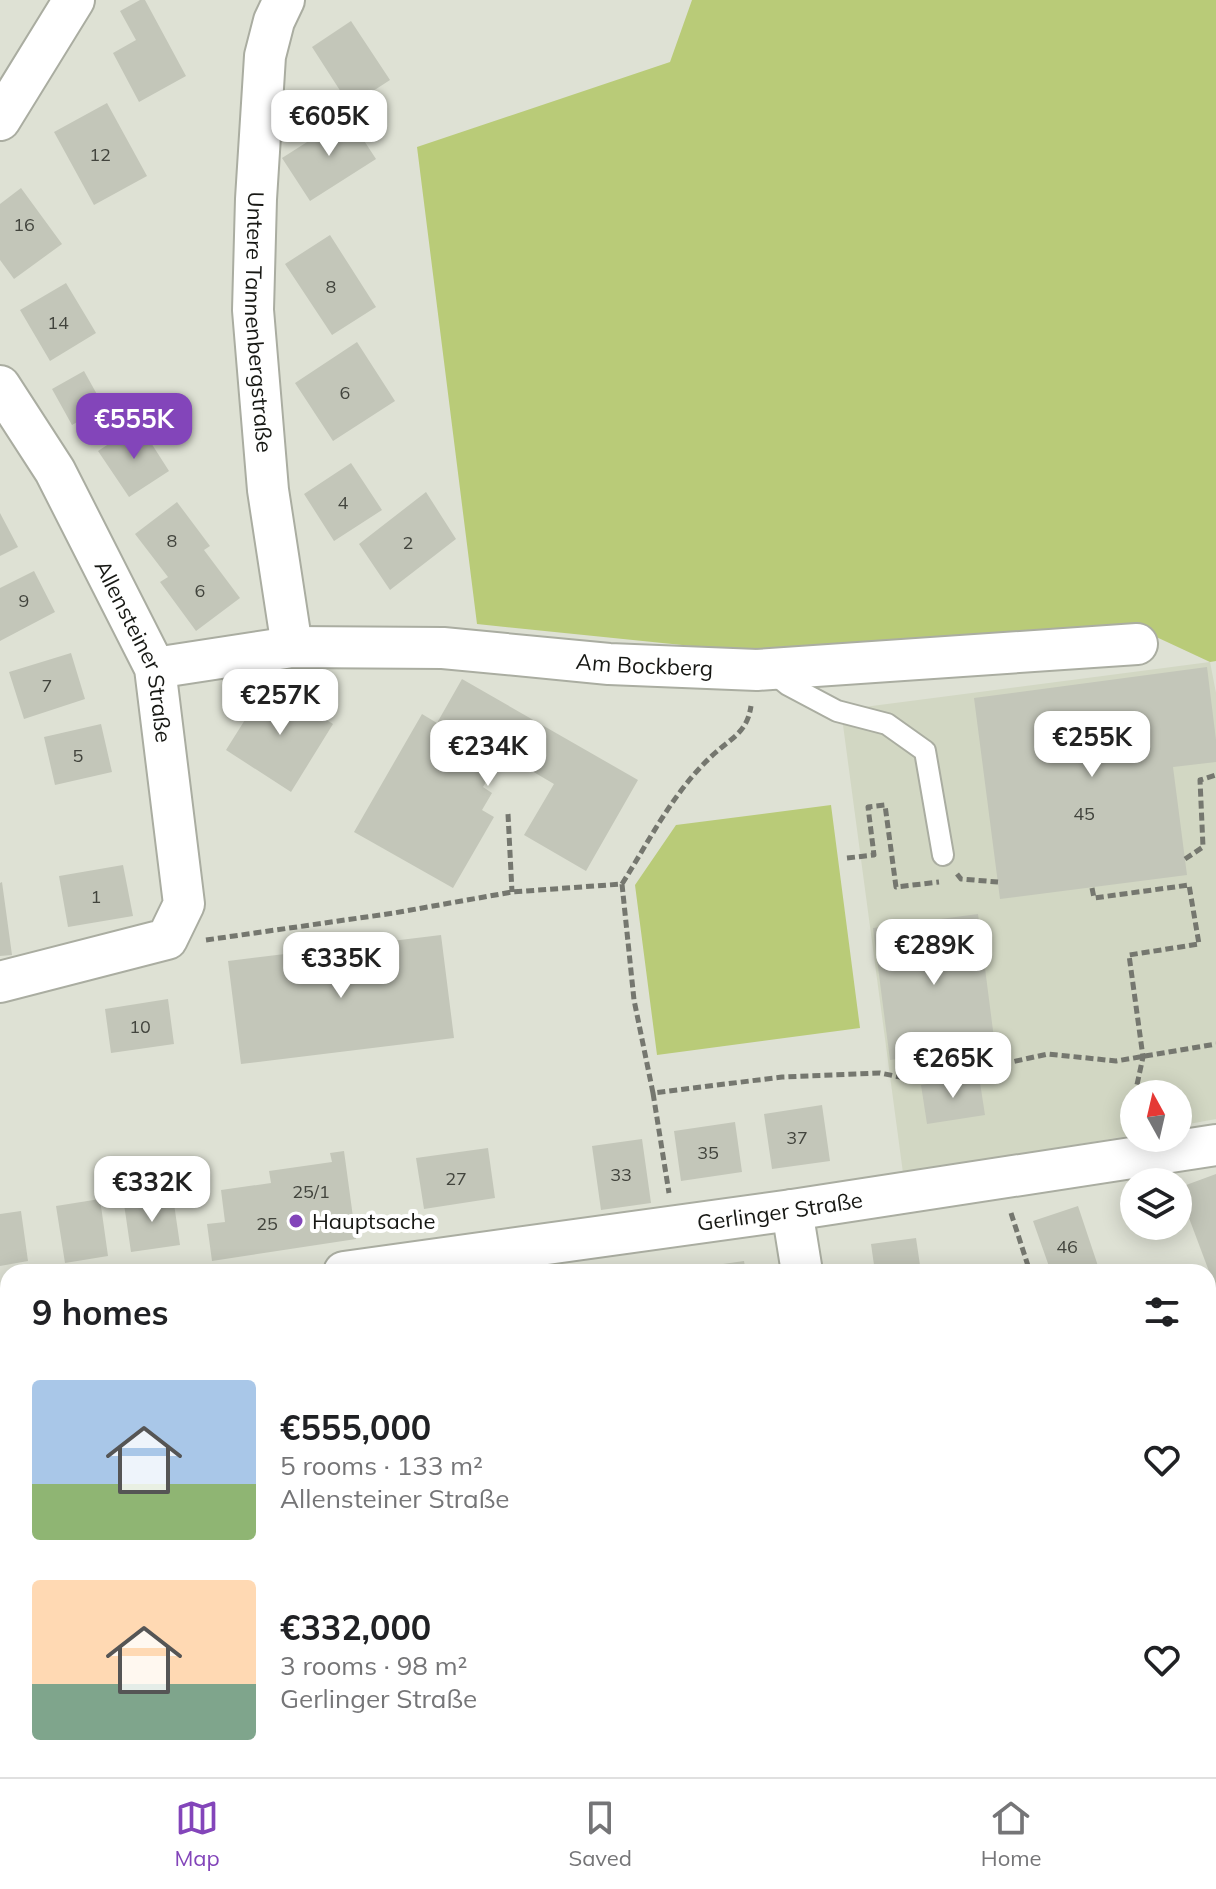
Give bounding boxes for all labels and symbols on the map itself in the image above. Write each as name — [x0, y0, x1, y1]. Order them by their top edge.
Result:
pin: €605K — [273, 90, 385, 158]
house number: 12 — [89, 143, 111, 166]
street label: Untere Tannenbergstraße — [239, 191, 279, 454]
house number: 16 — [13, 213, 35, 236]
house number: 8 — [326, 275, 336, 298]
house number: 14 — [47, 311, 69, 334]
house number: 6 — [340, 381, 350, 404]
pin: €555K — [78, 393, 190, 461]
house number: 4 — [338, 491, 349, 514]
house number: 8 — [167, 529, 177, 552]
house number: 2 — [403, 531, 413, 554]
street label: Allensteiner Straße — [89, 555, 178, 744]
house number: 6 — [195, 579, 205, 602]
house number: 9 — [19, 589, 29, 612]
street label: Am Bockberg — [575, 647, 714, 682]
pin: €257K — [224, 669, 336, 737]
house number: 7 — [42, 674, 52, 697]
pin: €255K — [1036, 711, 1148, 779]
pin: €234K — [432, 720, 544, 788]
house number: 5 — [73, 744, 84, 767]
house number: 45 — [1073, 802, 1095, 825]
house number: 1 — [91, 885, 101, 908]
pin: €289K — [878, 919, 990, 987]
pin: €335K — [285, 932, 397, 1000]
house number: 10 — [129, 1015, 151, 1038]
pin: €265K — [897, 1032, 1009, 1100]
north arrow — [1120, 1080, 1192, 1152]
house number: 37 — [786, 1126, 808, 1149]
house number: 35 — [697, 1141, 719, 1164]
pin: €332K — [96, 1156, 208, 1224]
house number: 33 — [610, 1163, 632, 1186]
house number: 27 — [445, 1167, 467, 1190]
house number: 25/1 — [292, 1180, 330, 1203]
street label: Gerlinger Straße — [695, 1185, 864, 1237]
place label: Hauptsache — [312, 1207, 435, 1235]
house number: 25 — [256, 1212, 278, 1235]
marker: Hauptsache — [287, 1212, 305, 1230]
house number: 46 — [1056, 1235, 1078, 1258]

